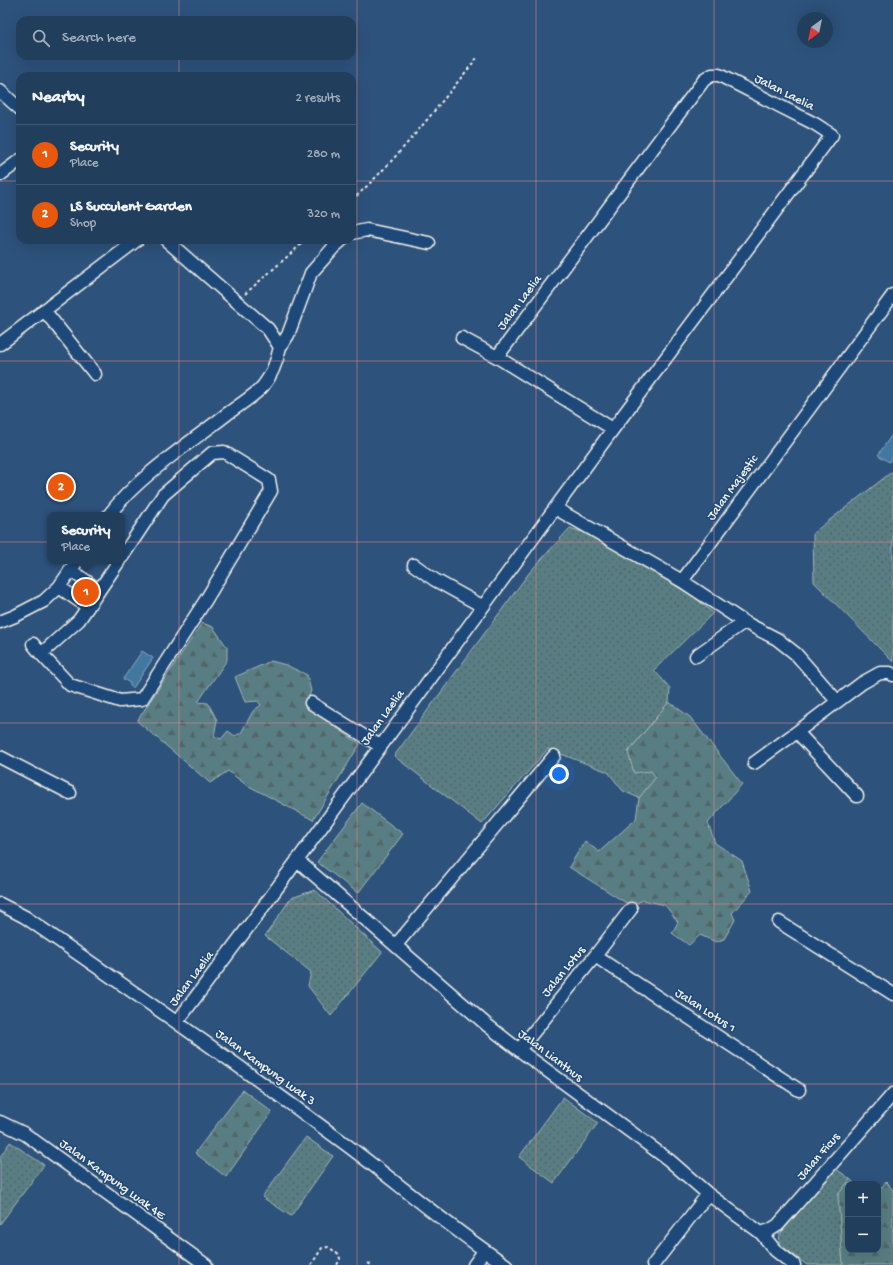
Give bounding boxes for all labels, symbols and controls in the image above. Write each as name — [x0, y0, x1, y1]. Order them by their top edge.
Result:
north arrow — [797, 12, 833, 48]
search box — [16, 16, 356, 60]
icon: search — [30, 27, 52, 49]
text: Search here — [62, 29, 136, 47]
street label: Jalan Laelia — [752, 72, 817, 115]
text: Nearby — [32, 88, 85, 108]
text: 2 results — [295, 91, 340, 106]
text: Security — [70, 138, 119, 156]
text: 1 — [42, 147, 48, 162]
text: 280 m — [307, 147, 340, 162]
text: Place — [70, 156, 98, 171]
text: LS Succulent Garden — [70, 198, 192, 216]
text: 2 — [42, 207, 48, 222]
text: 320 m — [307, 207, 340, 222]
text: Shop — [70, 216, 96, 231]
street label: Jalan Laelia — [494, 272, 546, 333]
street label: Jalan Majestic — [704, 452, 762, 524]
pin: 2 — [48, 472, 74, 502]
popup — [47, 512, 125, 564]
text: Security — [62, 522, 110, 540]
text: Place — [62, 540, 90, 555]
pin: 1 — [73, 577, 99, 607]
street label: Jalan Laelia — [358, 687, 409, 749]
your location — [549, 764, 569, 784]
street label: Jalan Lotus — [539, 943, 590, 1000]
street label: Jalan Laelia — [166, 948, 218, 1009]
street label: Jalan Lotus 1 — [672, 986, 738, 1036]
street label: Jalan Kampung Luak 3 — [212, 1027, 318, 1109]
street label: Jalan Lianthus — [515, 1027, 586, 1086]
street label: Jalan Ficus — [794, 1129, 845, 1184]
street label: Jalan Kampung Luak 4E — [56, 1136, 169, 1224]
map controls — [845, 1181, 881, 1253]
button: + — [845, 1181, 881, 1217]
button: − — [845, 1217, 881, 1253]

